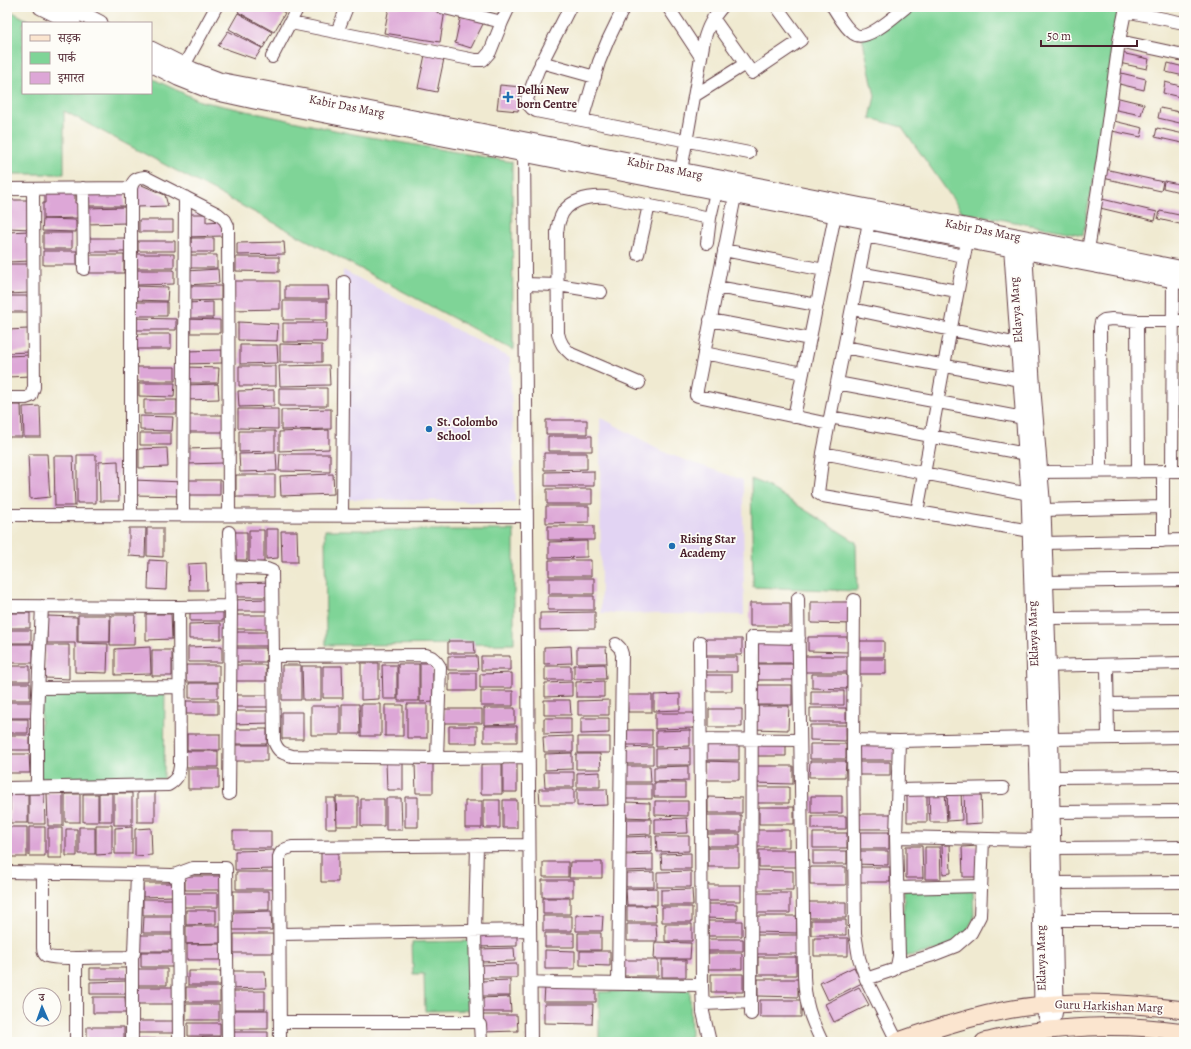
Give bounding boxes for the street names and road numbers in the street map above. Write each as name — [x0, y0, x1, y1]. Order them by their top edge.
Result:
street label: Kabir Das Marg — [308, 91, 386, 121]
street label: Kabir Das Marg — [626, 153, 704, 183]
street label: Kabir Das Marg — [944, 215, 1022, 245]
street label: Eklavya Marg — [1006, 276, 1026, 344]
street label: Eklavya Marg — [1024, 601, 1042, 667]
street label: Eklavya Marg — [1032, 925, 1050, 991]
street label: Guru Harkishan Marg — [1055, 996, 1163, 1016]

